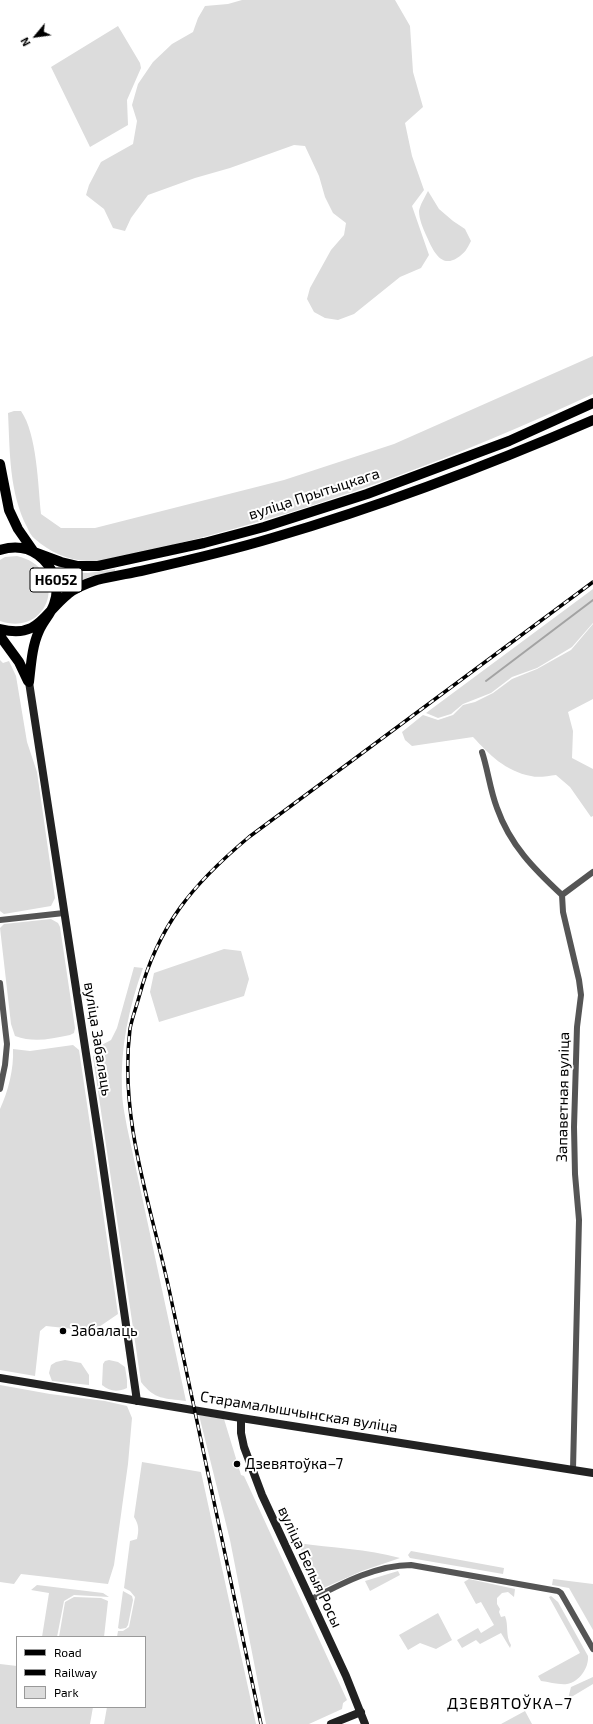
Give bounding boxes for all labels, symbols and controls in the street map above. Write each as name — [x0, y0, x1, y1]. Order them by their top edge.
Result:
north arrow — [16, 16, 56, 56]
text: N — [17, 35, 33, 49]
street label: вуліца Прытыцкага — [246, 464, 382, 524]
road number: Н6052 — [30, 568, 82, 592]
street label: вуліца Забалаць — [80, 981, 116, 1097]
street label: Запаветная вуліца — [553, 1032, 573, 1162]
place label: Забалаць — [71, 1322, 138, 1340]
marker: Забалаць — [58, 1326, 68, 1336]
street label: Старамалышчынская вуліца — [199, 1387, 399, 1437]
place label: Дзевятоўка–7 — [245, 1455, 343, 1473]
marker: Дзевятоўка–7 — [232, 1459, 242, 1469]
street label: вуліца Белыя Росы — [274, 1503, 346, 1631]
legend — [16, 1636, 146, 1708]
text: Road — [54, 1645, 82, 1659]
text: Railway — [54, 1665, 97, 1679]
text: Park — [54, 1685, 79, 1699]
district label: ДЗЕВЯТОЎКА–7 — [447, 1694, 573, 1714]

